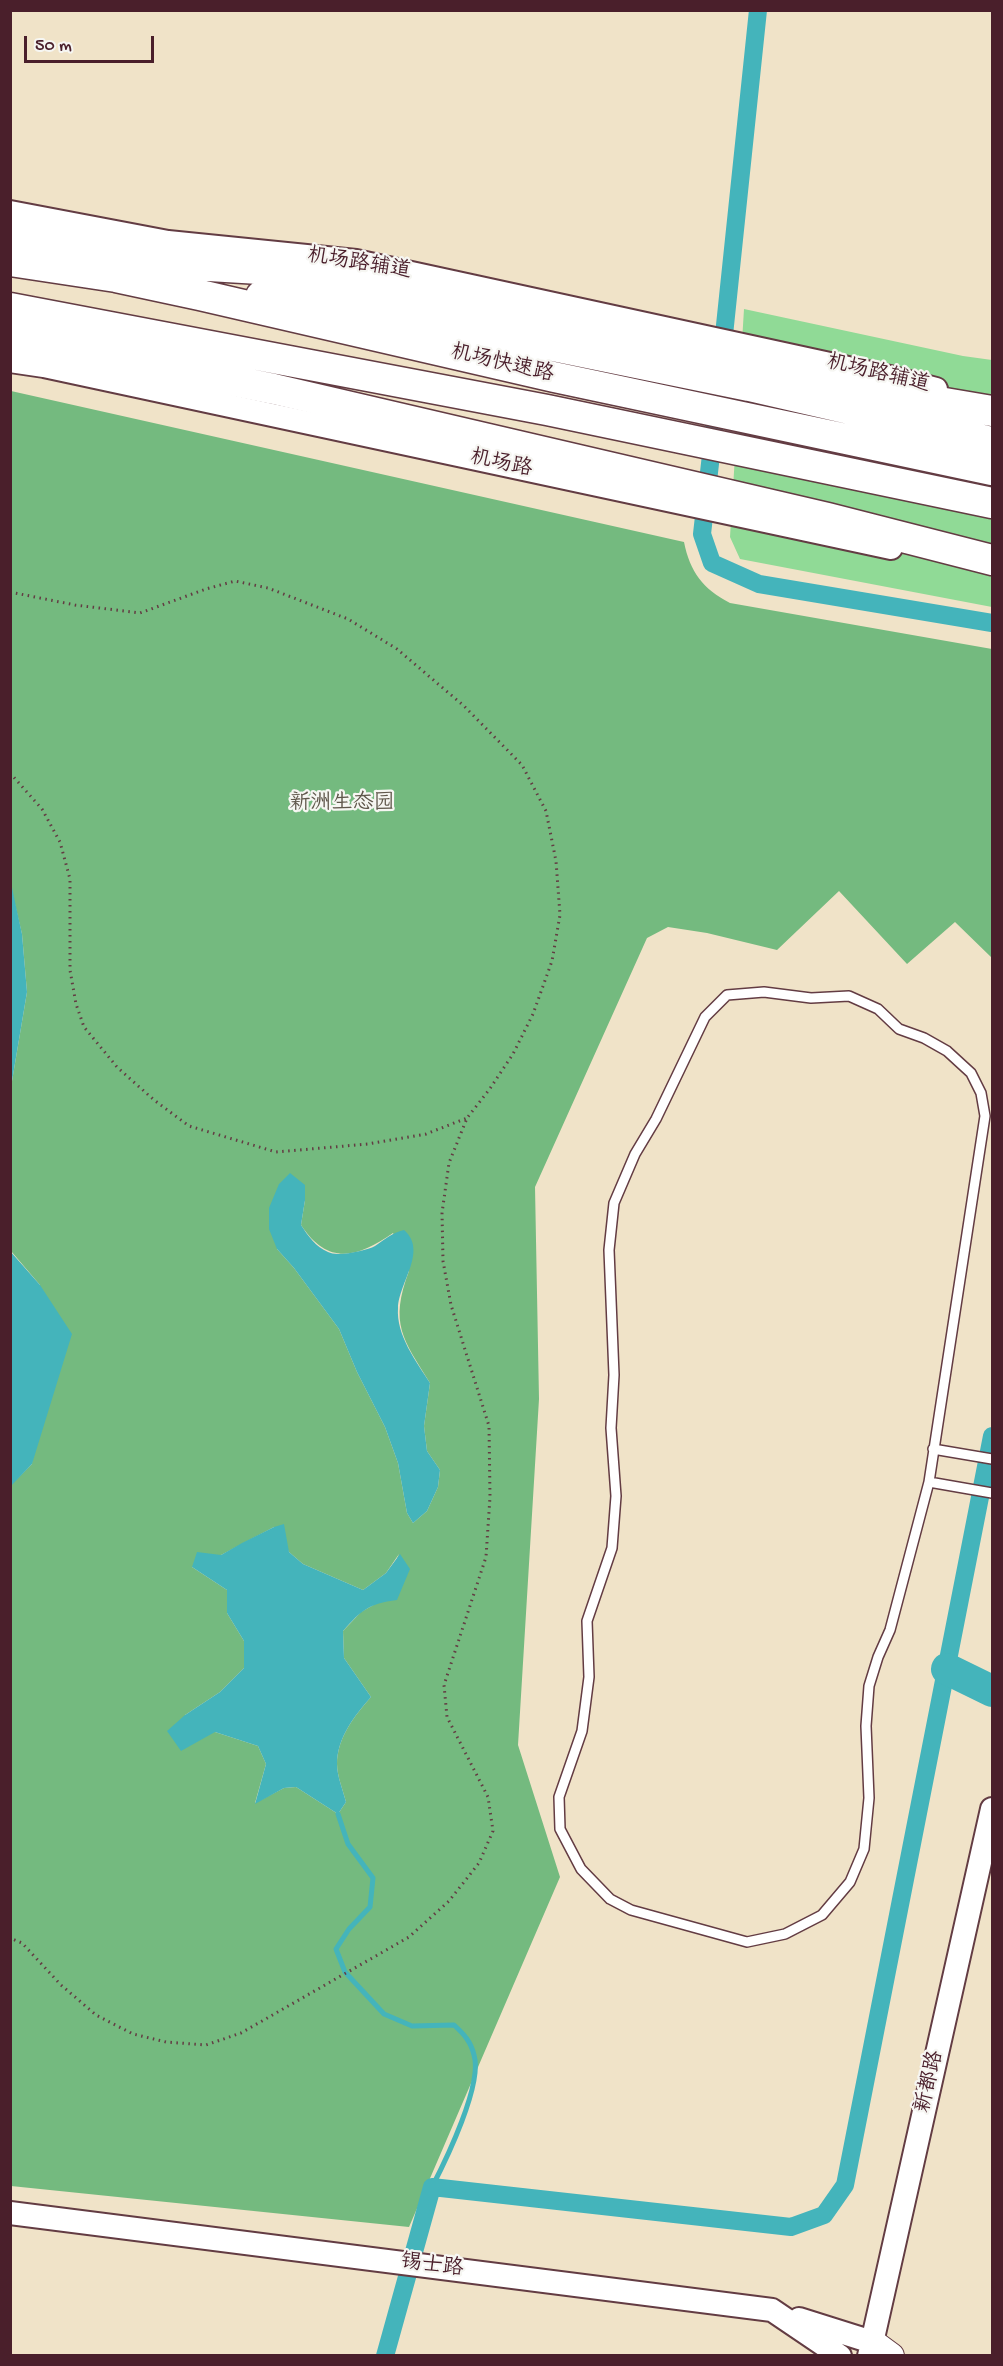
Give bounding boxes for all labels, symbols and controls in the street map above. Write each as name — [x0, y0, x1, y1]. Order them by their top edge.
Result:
scale bar — [27, 24, 158, 62]
text: 50 m — [35, 36, 72, 57]
street label: 机场路辅道 — [305, 244, 413, 286]
street label: 机场快速路 — [448, 341, 556, 389]
street label: 机场路辅道 — [824, 351, 932, 399]
street label: 机场路 — [468, 446, 534, 484]
park label: 新洲生态园 — [290, 792, 394, 818]
street label: 新都路 — [912, 2048, 950, 2116]
street label: 锡士路 — [399, 2251, 465, 2283]

